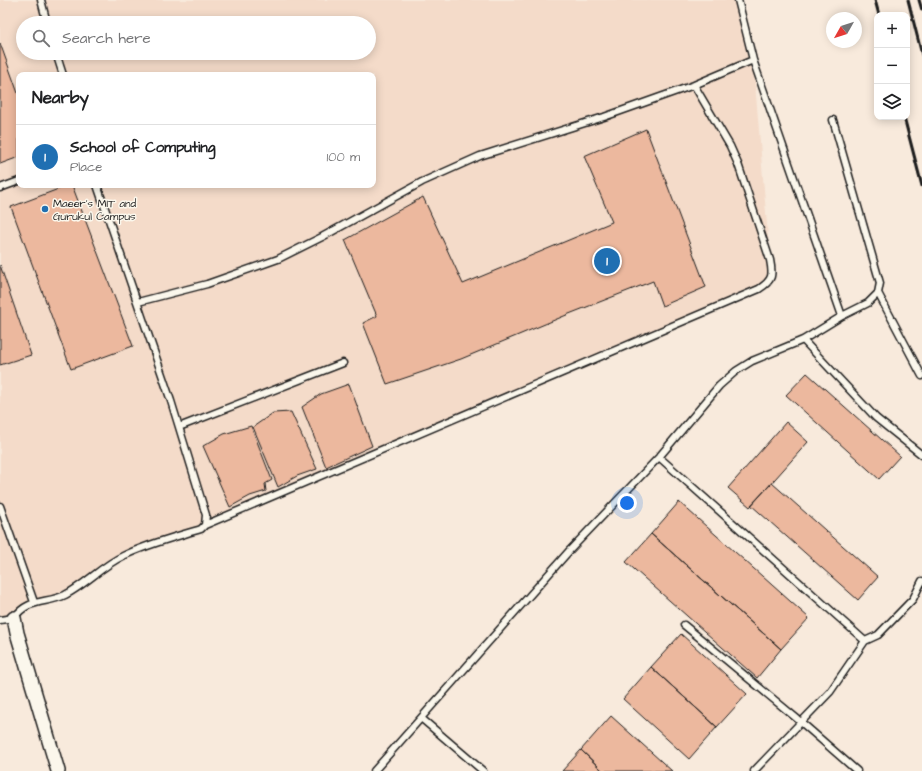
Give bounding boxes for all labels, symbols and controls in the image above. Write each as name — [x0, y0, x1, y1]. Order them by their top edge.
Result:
north arrow — [826, 12, 862, 48]
map controls — [874, 12, 910, 120]
button: + — [874, 12, 910, 48]
search box — [16, 16, 376, 60]
icon: search — [30, 27, 52, 49]
text: Search here — [62, 28, 151, 49]
button: − — [874, 48, 910, 84]
button: layers — [874, 84, 910, 120]
text: Nearby — [32, 86, 89, 110]
text: School of Computing — [70, 137, 215, 158]
text: 1 — [44, 148, 46, 166]
text: 100 m — [327, 148, 360, 166]
text: Place — [70, 158, 102, 176]
place label: Maeer's MIT and Gurukul Campus — [53, 196, 136, 224]
marker: Maeer's MIT and Gurukul Campus — [40, 204, 50, 214]
pin: 1 — [594, 246, 620, 276]
your location — [617, 493, 637, 513]

